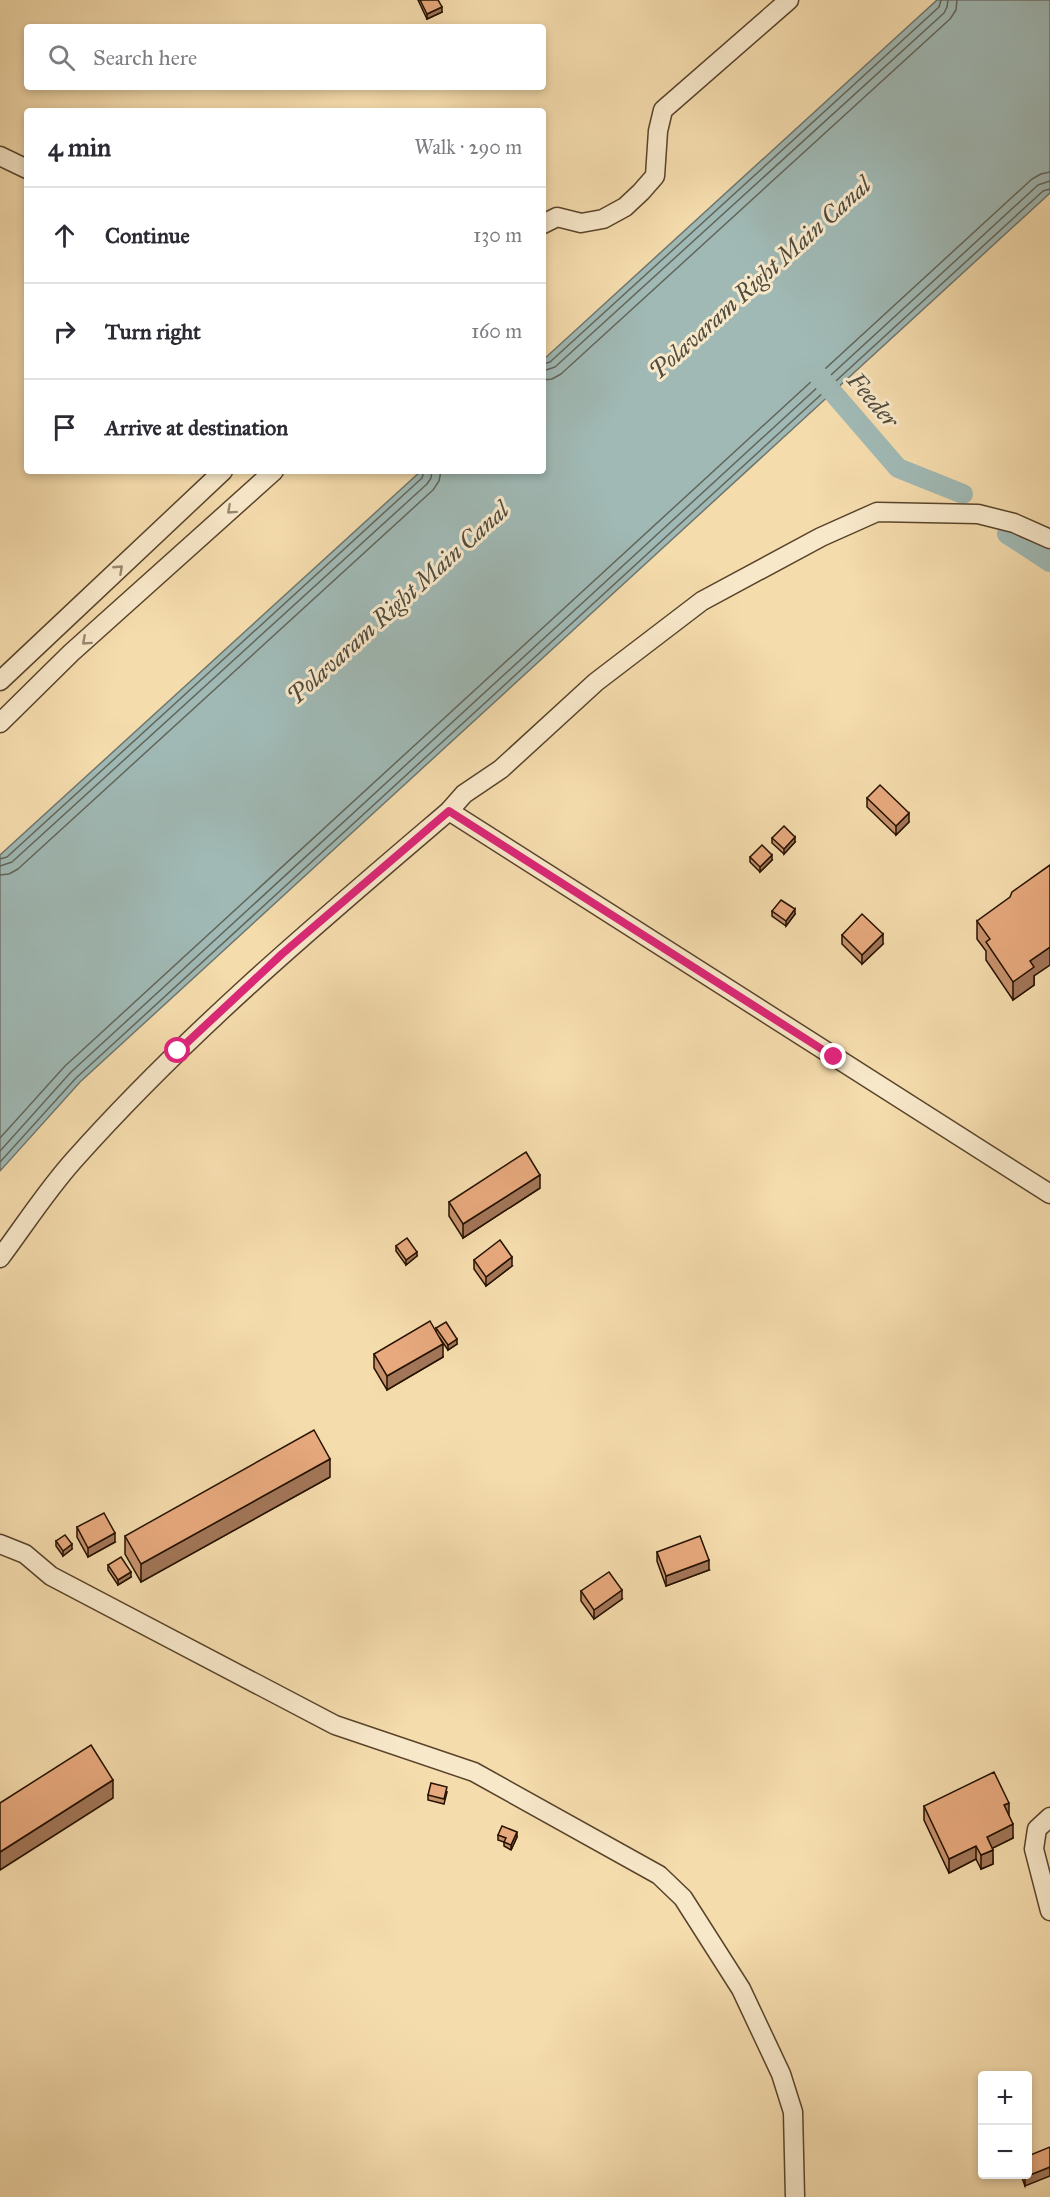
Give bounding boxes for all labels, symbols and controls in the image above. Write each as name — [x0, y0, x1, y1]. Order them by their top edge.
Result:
search box — [24, 24, 546, 90]
icon: search — [45, 41, 78, 74]
text: Search here — [93, 44, 197, 71]
text: 4 min — [48, 131, 111, 163]
text: Walk · 290 m — [414, 135, 522, 159]
water label: Polavaram Right Main Canal — [643, 169, 879, 386]
icon: ahead — [48, 219, 81, 252]
text: Continue — [105, 222, 190, 249]
text: 130 m — [473, 223, 522, 247]
icon: right — [48, 315, 81, 348]
text: Turn right — [105, 318, 201, 345]
text: 160 m — [471, 319, 522, 343]
water label: Feeder — [840, 365, 907, 435]
icon: arrive — [48, 411, 81, 444]
text: Arrive at destination — [105, 414, 288, 441]
water label: Polavaram Right Main Canal — [281, 494, 517, 711]
one-way arrow — [227, 503, 237, 514]
one-way arrow — [113, 565, 123, 576]
one-way arrow — [82, 634, 93, 645]
route start — [164, 1037, 190, 1063]
route end — [820, 1043, 846, 1069]
map controls — [978, 2071, 1032, 2179]
button: + — [978, 2071, 1032, 2125]
button: − — [978, 2125, 1032, 2179]

